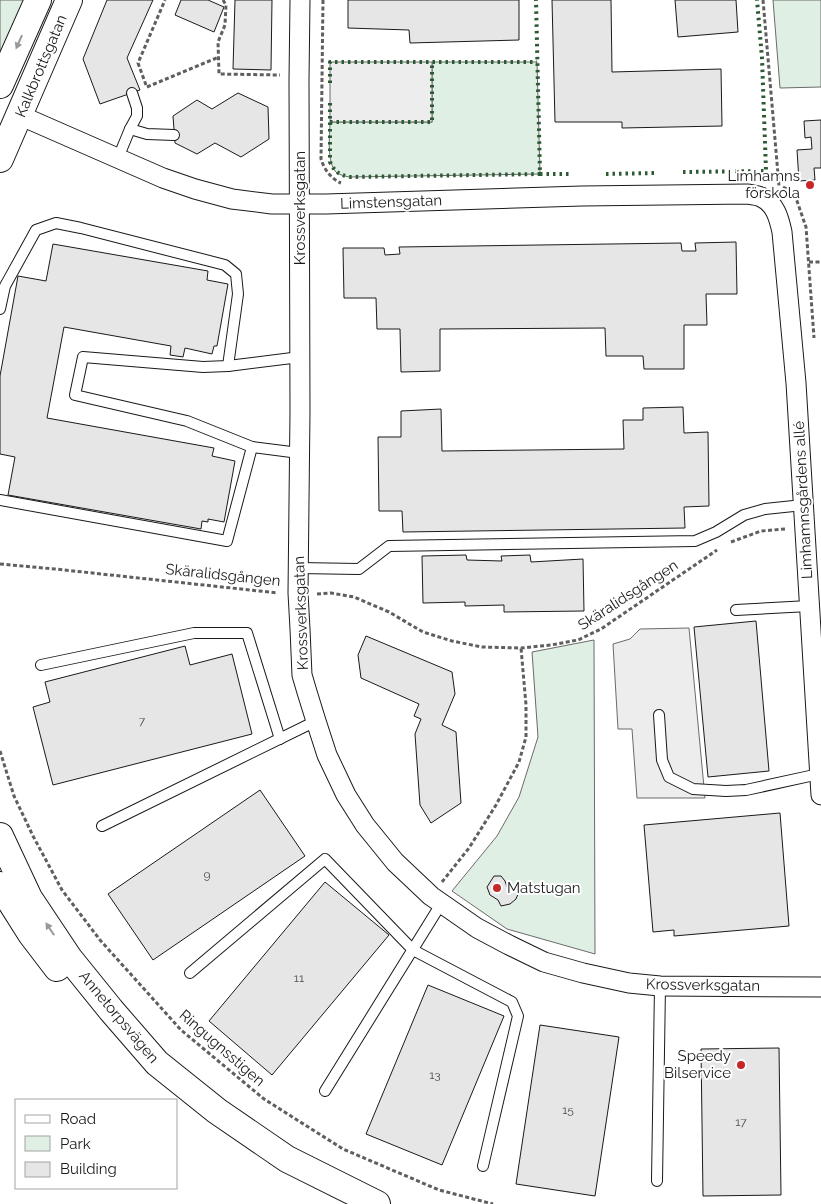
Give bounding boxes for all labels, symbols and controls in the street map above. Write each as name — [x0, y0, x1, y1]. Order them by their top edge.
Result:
street label: Kalkbrottsgatan — [11, 12, 71, 120]
one-way arrow — [15, 35, 23, 49]
street label: Krossverksgatan — [291, 151, 309, 265]
place label: Limhamns förskola — [728, 167, 800, 202]
marker: Limhamns förskola — [804, 179, 816, 191]
street label: Limstensgatan — [340, 191, 442, 213]
street label: Limhamnsgårdens allé — [790, 420, 816, 579]
street label: Krossverksgatan — [290, 556, 312, 670]
street label: Skäralidsgången — [575, 556, 681, 634]
street label: Skäralidsgången — [165, 560, 281, 590]
house number: 7 — [139, 714, 146, 728]
house number: 9 — [203, 868, 211, 882]
place label: Matstugan — [507, 879, 581, 897]
marker: Matstugan — [491, 882, 503, 894]
one-way arrow — [45, 923, 55, 936]
street label: Annetorpsvägen — [75, 967, 163, 1067]
house number: 11 — [294, 971, 304, 985]
street label: Krossverksgatan — [646, 975, 760, 995]
street label: Ringugnsstigen — [176, 1006, 268, 1090]
place label: Speedy Bilservice — [664, 1047, 731, 1082]
marker: Speedy Bilservice — [735, 1059, 747, 1071]
house number: 13 — [429, 1068, 441, 1082]
legend — [15, 1099, 178, 1189]
house number: 15 — [562, 1103, 574, 1117]
text: Road — [60, 1110, 96, 1128]
house number: 17 — [735, 1115, 747, 1129]
text: Park — [60, 1135, 91, 1153]
text: Building — [60, 1160, 117, 1178]

